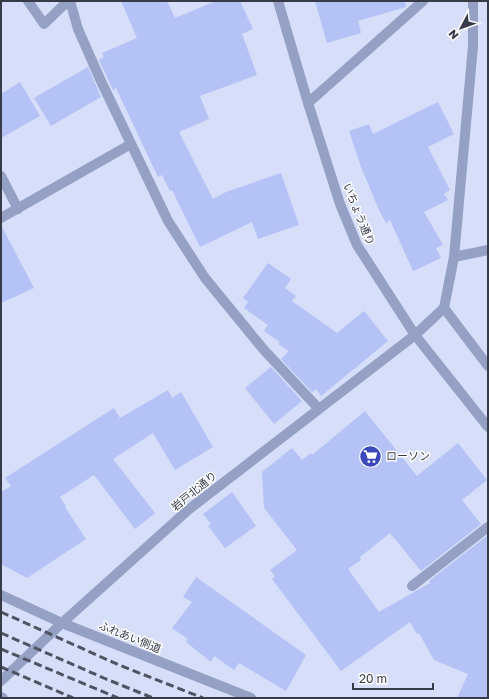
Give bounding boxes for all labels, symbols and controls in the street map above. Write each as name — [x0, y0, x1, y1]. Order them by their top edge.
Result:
north arrow — [441, 8, 481, 48]
text: N — [445, 27, 461, 42]
street label: いちょう通り — [341, 181, 378, 247]
supermarket icon: ローソン — [358, 443, 384, 469]
place label: ローソン — [386, 449, 430, 462]
street label: 岩戸北通り — [168, 468, 219, 513]
street label: ふれあい側道 — [97, 618, 163, 655]
scale bar — [353, 665, 433, 691]
text: 20 m — [359, 671, 387, 686]

